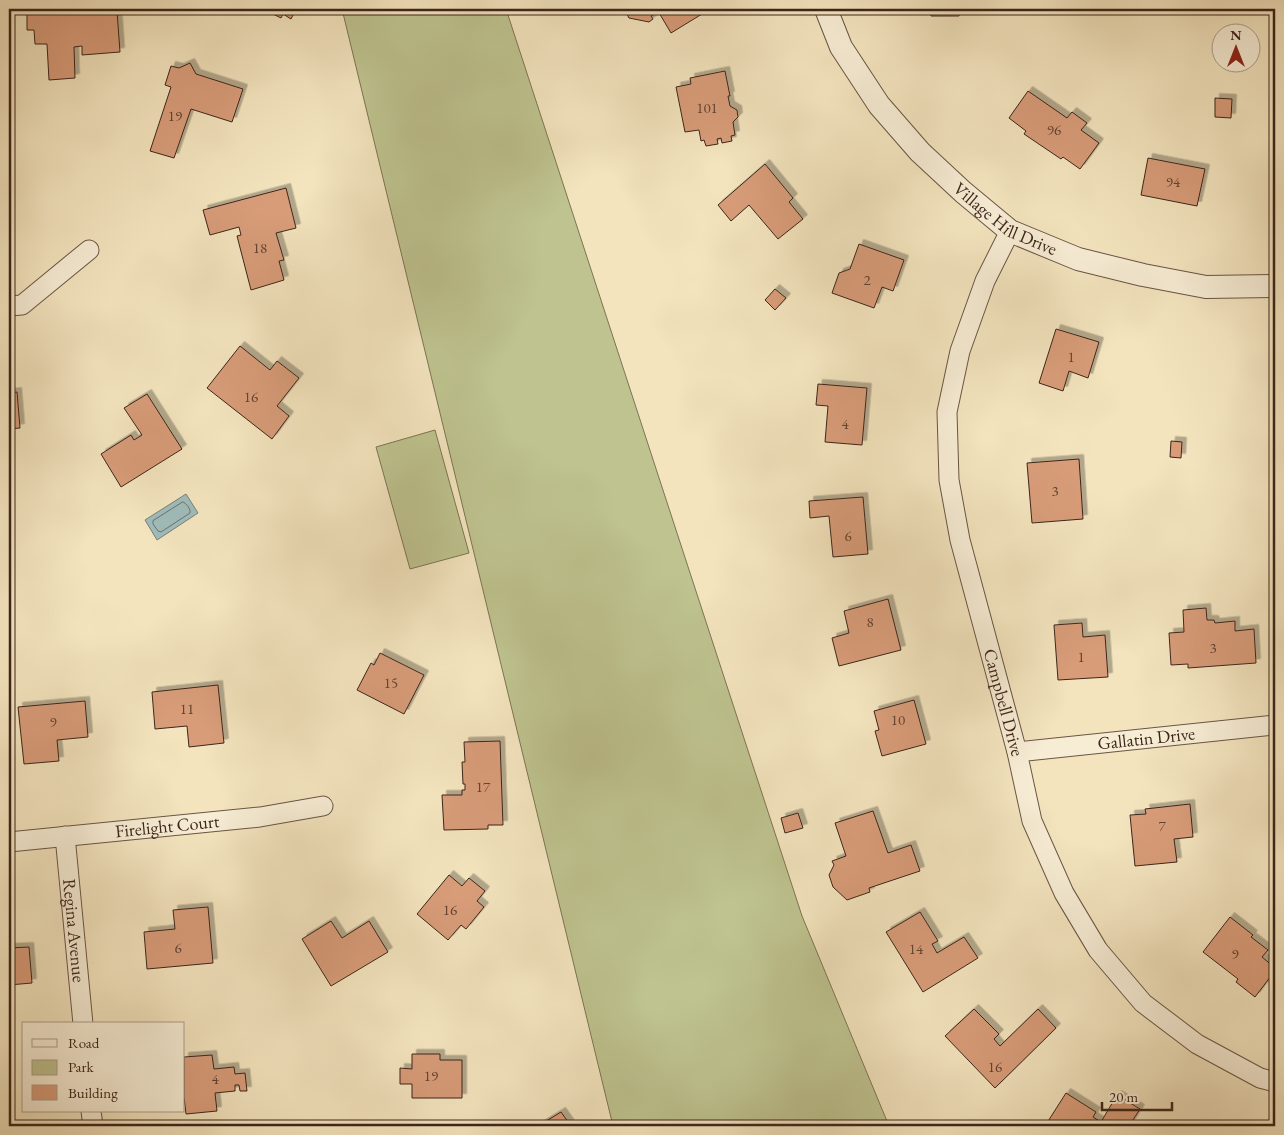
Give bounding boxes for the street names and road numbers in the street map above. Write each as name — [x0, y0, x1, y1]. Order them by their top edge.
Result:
street label: Village Hill Drive — [949, 177, 1061, 260]
street label: Campbell Drive — [979, 646, 1030, 758]
street label: Gallatin Drive — [1096, 721, 1196, 755]
street label: Firelight Court — [114, 809, 221, 842]
street label: Regina Avenue — [58, 878, 91, 983]

